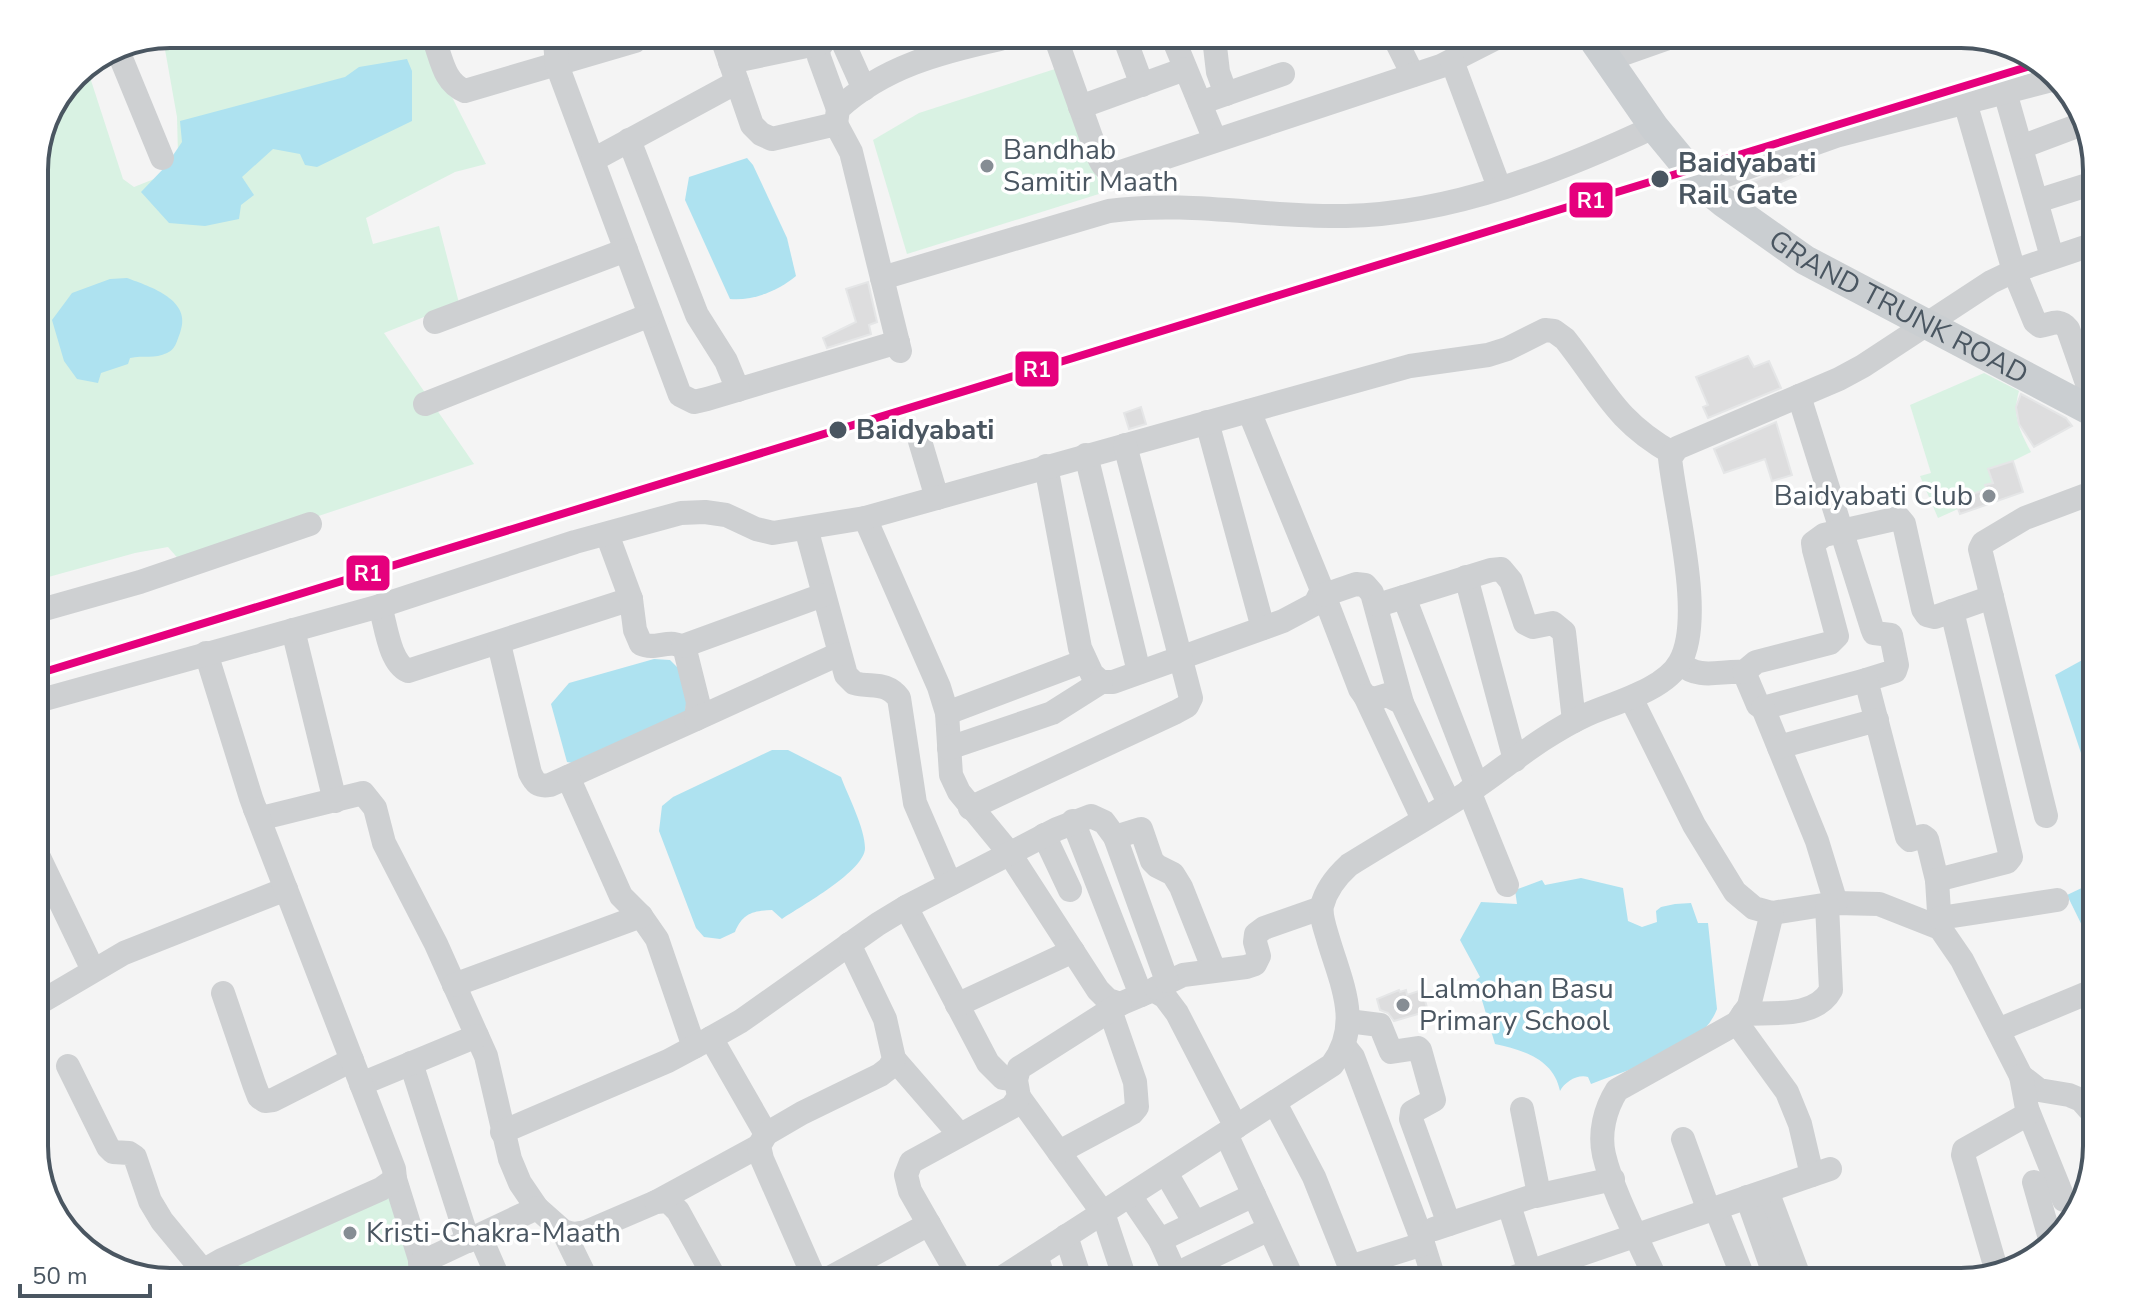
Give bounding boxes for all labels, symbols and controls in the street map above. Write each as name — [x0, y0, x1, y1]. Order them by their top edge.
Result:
place label: Bandhab Samitir Maath — [1003, 131, 1178, 201]
place label: Baidyabati Rail Gate — [1678, 144, 1816, 214]
marker: Bandhab Samitir Maath — [978, 157, 996, 175]
marker: Baidyabati Rail Gate — [1649, 168, 1671, 190]
line badge: R1 — [1568, 181, 1614, 219]
text: R1 — [1577, 186, 1605, 216]
street label: GRAND TRUNK ROAD — [1761, 221, 2035, 393]
line badge: R1 — [1014, 350, 1060, 388]
text: R1 — [1023, 355, 1051, 385]
place label: Baidyabati — [856, 411, 994, 449]
marker: Baidyabati — [827, 419, 849, 441]
place label: Baidyabati Club — [1774, 477, 1973, 515]
marker: Baidyabati Club — [1980, 487, 1998, 505]
line badge: R1 — [345, 554, 391, 592]
text: R1 — [354, 559, 382, 589]
place label: Lalmohan Basu Primary School — [1419, 970, 1614, 1040]
marker: Lalmohan Basu Primary School — [1394, 996, 1412, 1014]
place label: Kristi-Chakra-Maath — [366, 1214, 621, 1252]
marker: Kristi-Chakra-Maath — [341, 1224, 359, 1242]
scale bar — [20, 1248, 150, 1298]
text: 50 m — [32, 1260, 88, 1292]

